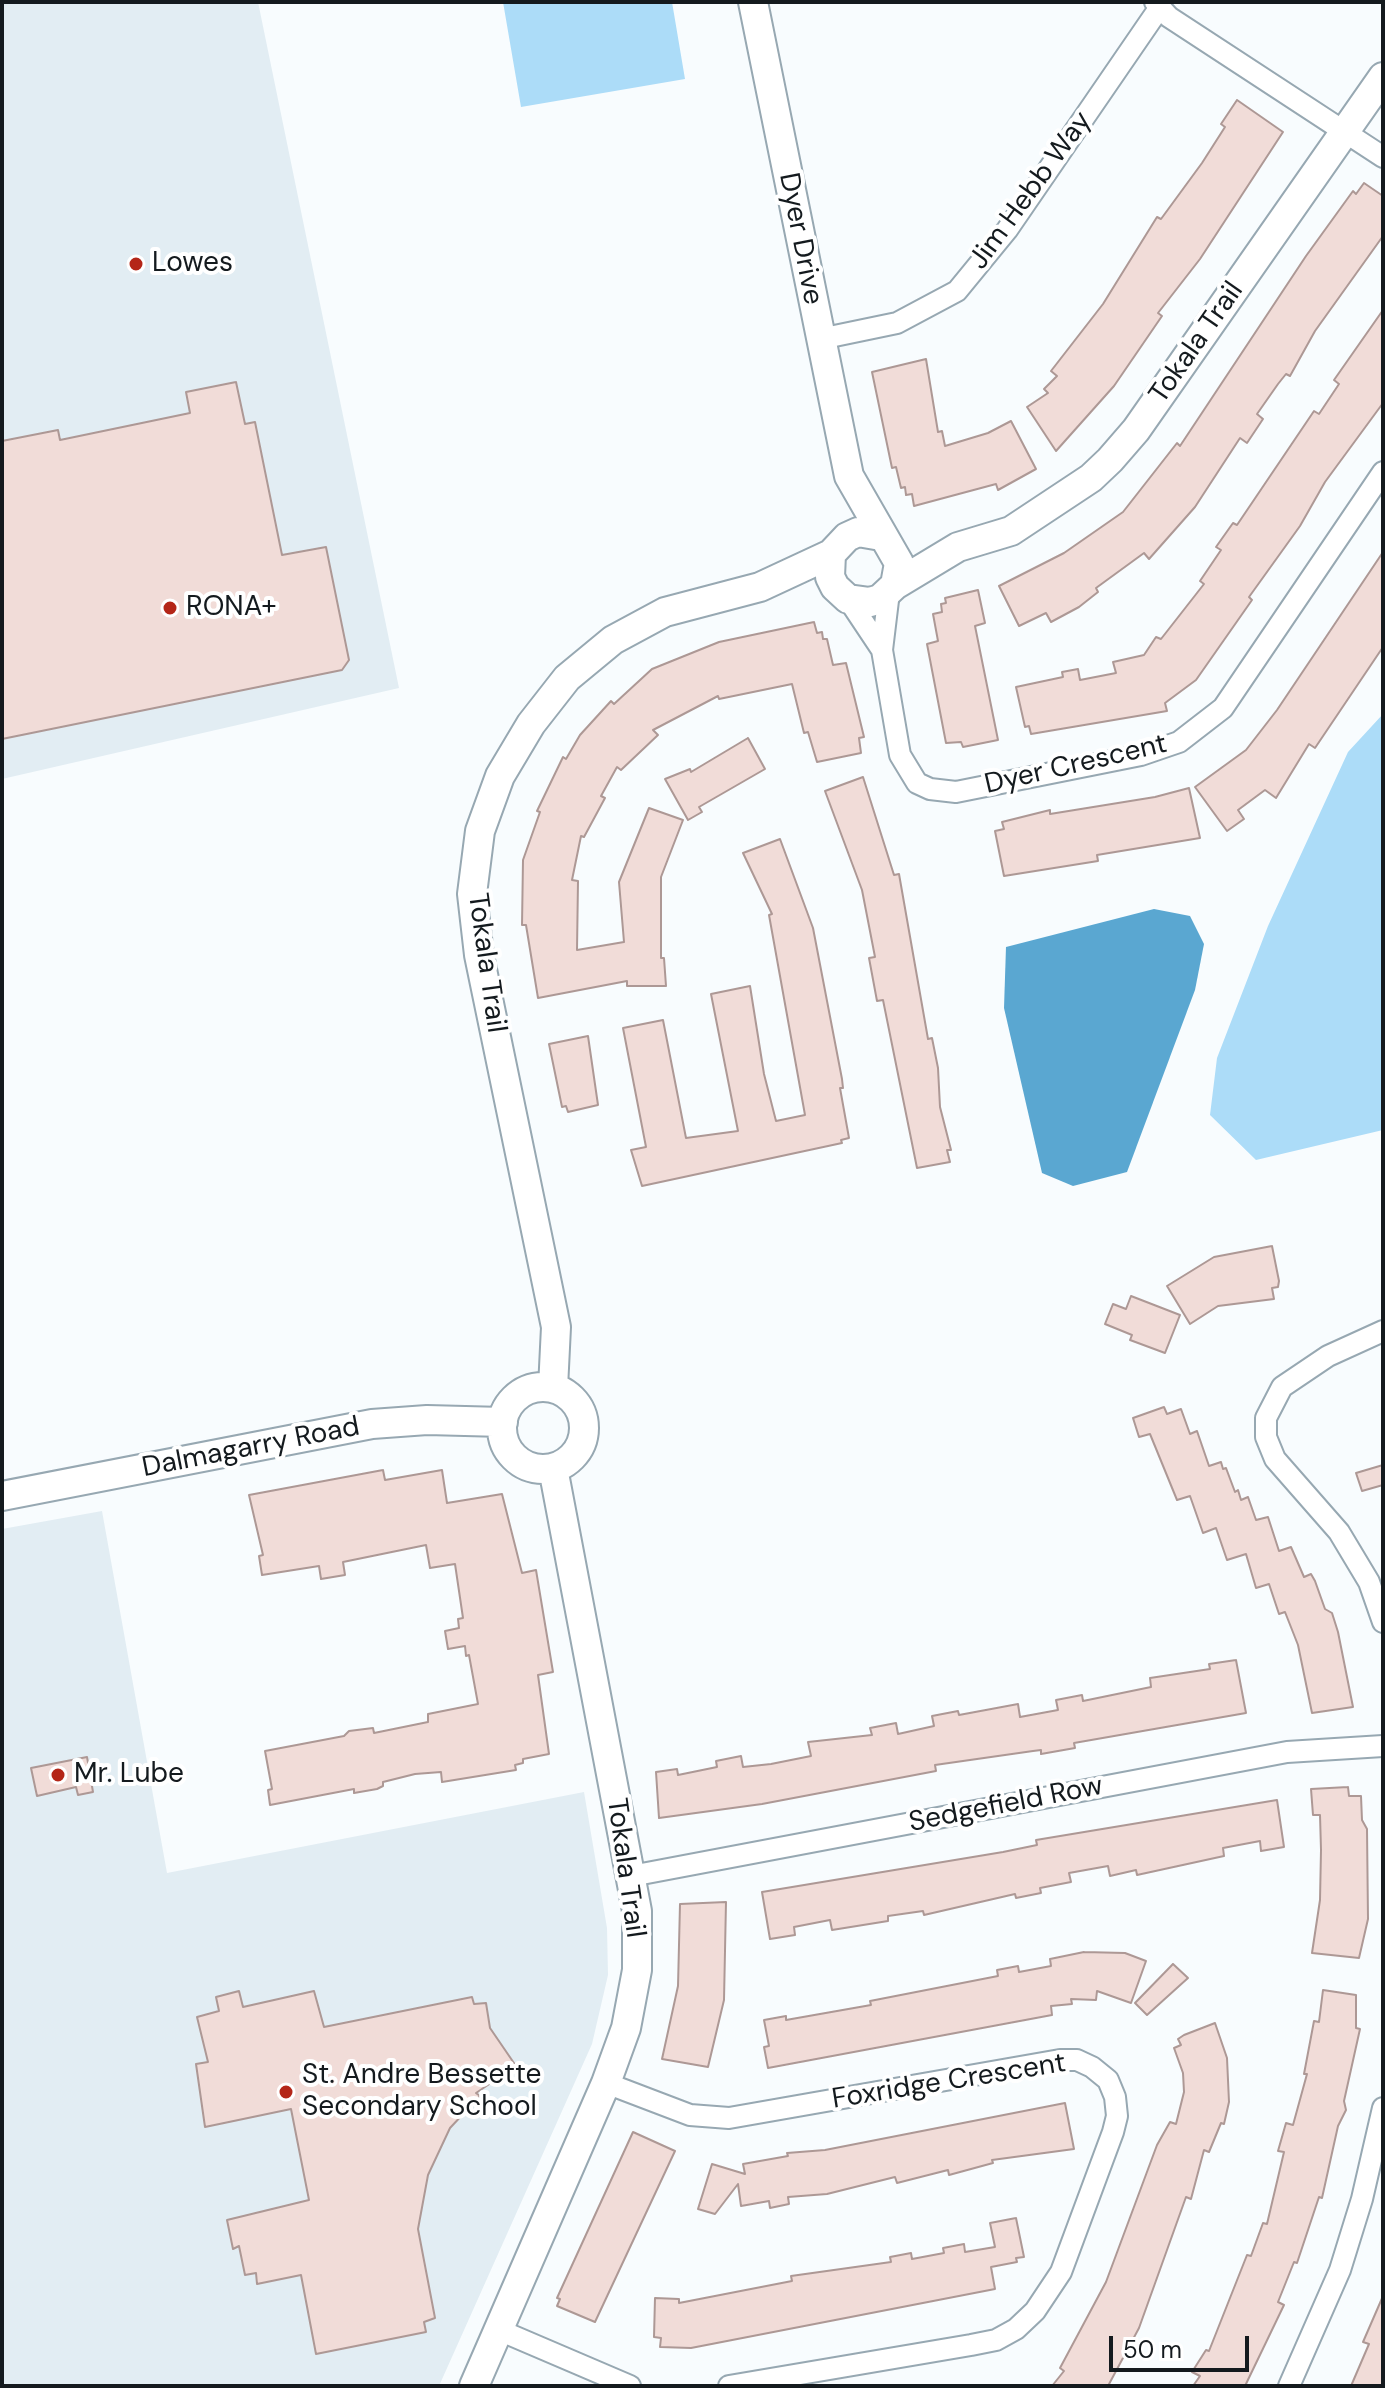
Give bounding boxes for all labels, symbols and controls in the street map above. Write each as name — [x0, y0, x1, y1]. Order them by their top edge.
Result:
street label: Jim Hebb Way — [963, 106, 1099, 276]
street label: Dyer Drive — [771, 170, 829, 308]
place label: Lowes — [152, 247, 233, 281]
marker: Lowes — [127, 255, 145, 273]
street label: Tokala Trail — [1143, 276, 1251, 410]
place label: RONA+ — [186, 591, 277, 625]
marker: RONA+ — [161, 599, 179, 617]
street label: Dyer Crescent — [982, 728, 1170, 802]
street label: Tokala Trail — [460, 891, 512, 1035]
street label: Dalmagarry Road — [139, 1410, 363, 1486]
place label: Mr. Lube — [74, 1758, 184, 1792]
marker: Mr. Lube — [49, 1766, 67, 1784]
street label: Sedgefield Row — [906, 1770, 1106, 1840]
street label: Tokala Trail — [599, 1796, 651, 1940]
street label: Foxridge Crescent — [830, 2047, 1068, 2117]
place label: St. Andre Bessette Secondary School — [302, 2059, 541, 2125]
marker: St. Andre Bessette Secondary School — [277, 2083, 295, 2101]
scale bar — [1113, 2320, 1253, 2370]
text: 50 m — [1123, 2334, 1182, 2365]

